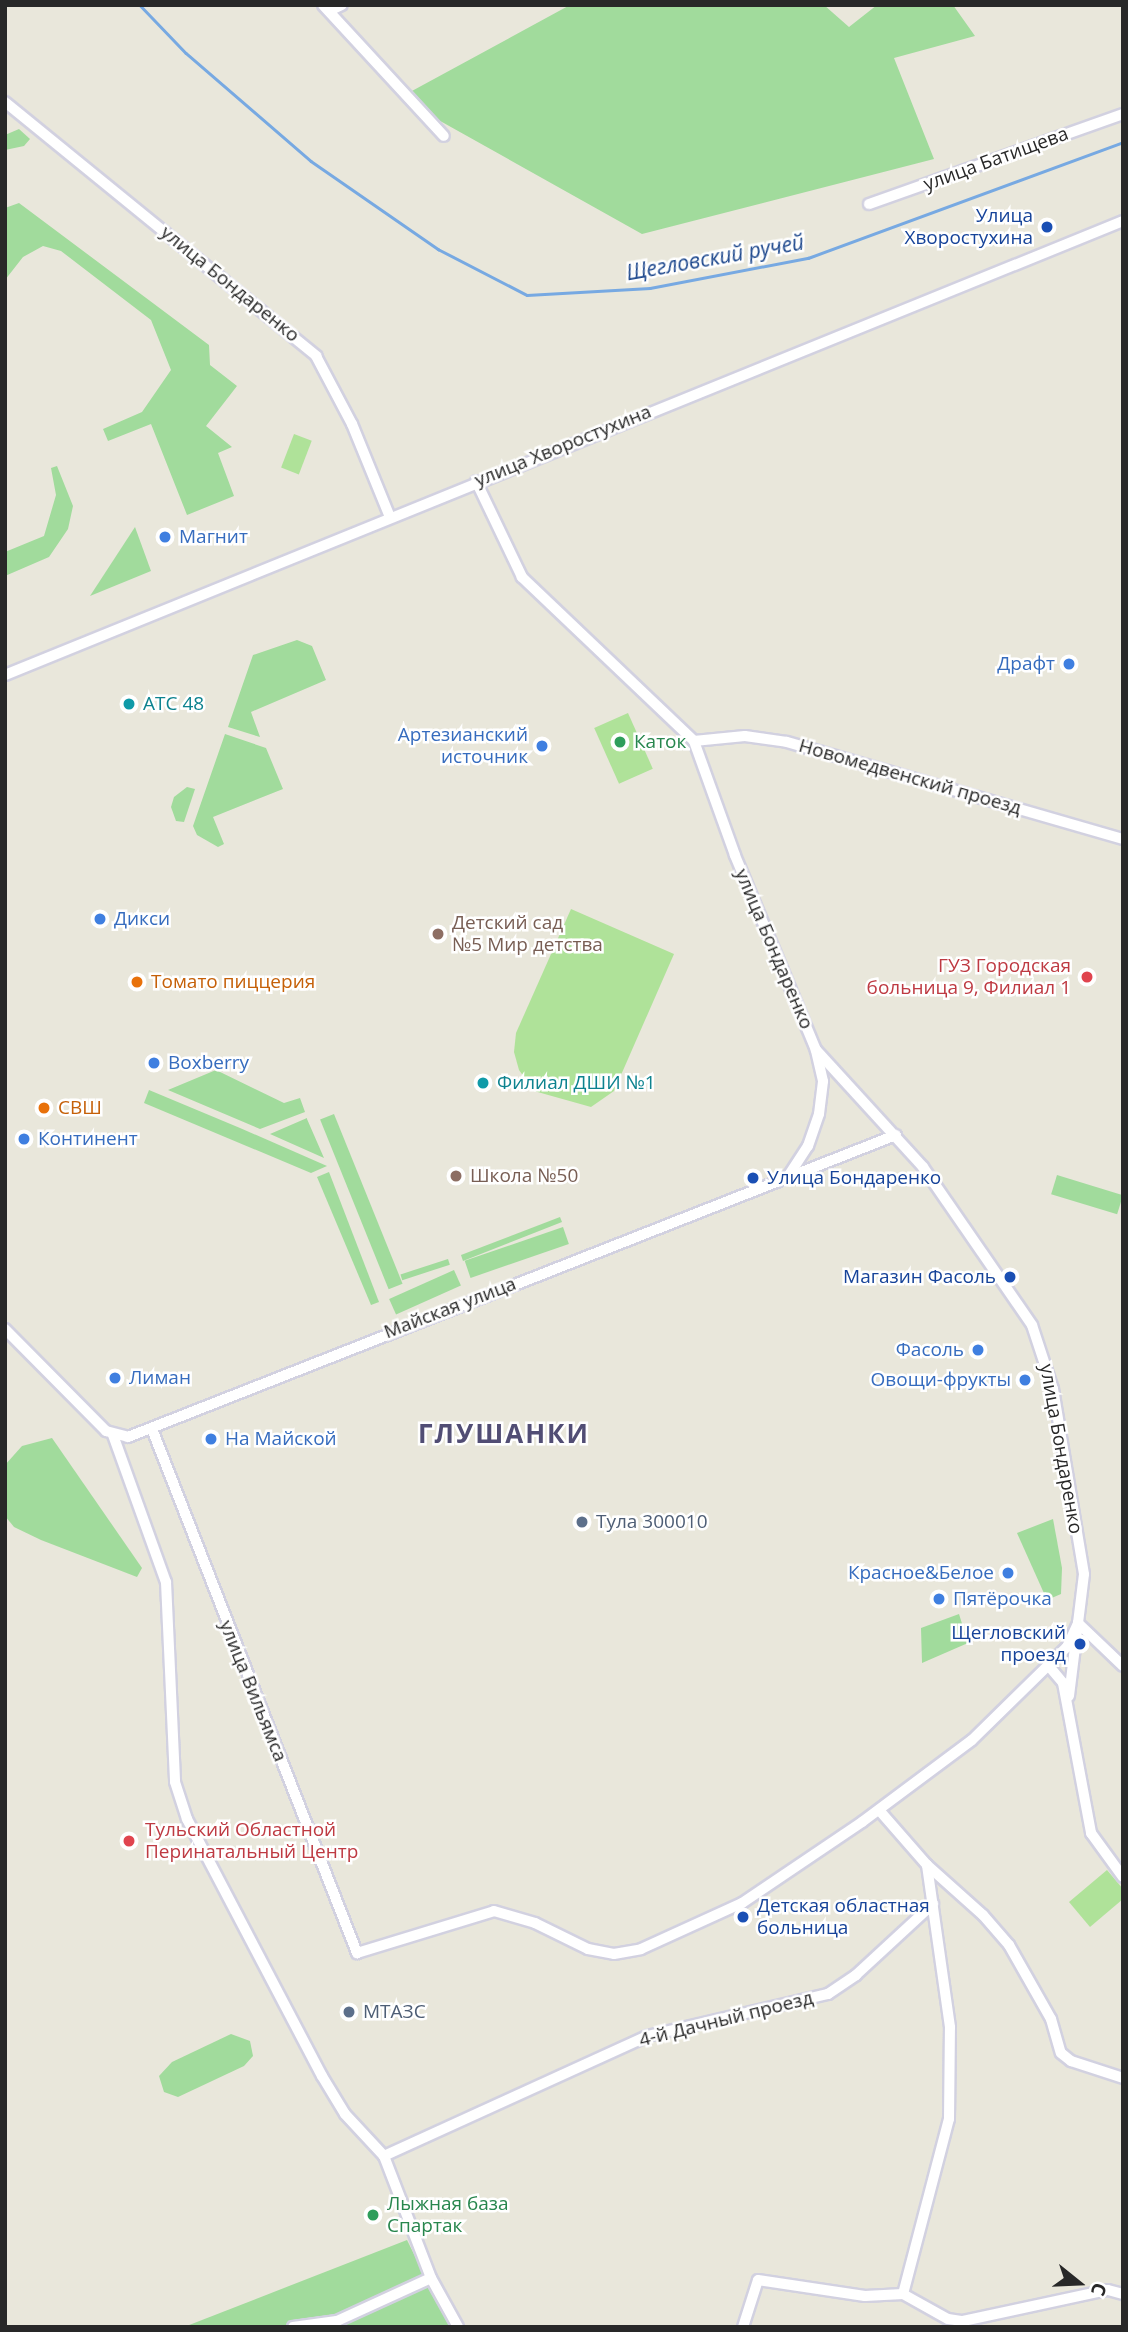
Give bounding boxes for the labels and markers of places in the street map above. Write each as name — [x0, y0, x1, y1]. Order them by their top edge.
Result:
place label: Улица Хворостухина — [904, 205, 1033, 249]
marker: Улица Хворостухина — [1039, 219, 1055, 235]
place label: Магнит — [179, 526, 248, 548]
marker: Магнит — [157, 529, 173, 545]
place label: Драфт — [997, 653, 1055, 675]
marker: Драфт — [1061, 656, 1077, 672]
place label: АТС 48 — [143, 693, 204, 715]
marker: АТС 48 — [121, 696, 137, 712]
place label: Артезианский источник — [398, 724, 528, 768]
place label: Каток — [634, 731, 686, 753]
marker: Каток — [612, 734, 628, 750]
marker: Артезианский источник — [534, 738, 550, 754]
place label: Дикси — [114, 908, 170, 930]
marker: Дикси — [92, 911, 108, 927]
place label: Детский сад №5 Мир детства — [452, 912, 603, 956]
marker: Детский сад №5 Мир детства — [430, 926, 446, 942]
place label: ГУЗ Городская больница 9, Филиал 1 — [867, 955, 1071, 999]
marker: ГУЗ Городская больница 9, Филиал 1 — [1077, 967, 1097, 987]
place label: Томато пиццерия — [151, 971, 315, 993]
marker: Томато пиццерия — [129, 974, 145, 990]
place label: Boxberry — [168, 1052, 249, 1074]
marker: Boxberry — [146, 1055, 162, 1071]
place label: Филиал ДШИ №1 — [497, 1072, 656, 1094]
marker: Филиал ДШИ №1 — [475, 1075, 491, 1091]
place label: СВШ — [58, 1097, 102, 1119]
marker: СВШ — [36, 1100, 52, 1116]
place label: Континент — [38, 1128, 138, 1150]
marker: Континент — [16, 1131, 32, 1147]
place label: Школа №50 — [470, 1165, 578, 1187]
place label: Улица Бондаренко — [767, 1167, 941, 1189]
marker: Школа №50 — [448, 1168, 464, 1184]
marker: Улица Бондаренко — [745, 1170, 761, 1186]
place label: Магазин Фасоль — [843, 1266, 996, 1288]
marker: Магазин Фасоль — [1002, 1269, 1018, 1285]
place label: Фасоль — [896, 1339, 964, 1361]
marker: Фасоль — [970, 1342, 986, 1358]
place label: Лиман — [129, 1367, 191, 1389]
place label: Овощи-фрукты — [871, 1369, 1011, 1391]
marker: Лиман — [107, 1370, 123, 1386]
marker: Овощи-фрукты — [1017, 1372, 1033, 1388]
place label: На Майской — [225, 1428, 337, 1450]
marker: На Майской — [203, 1431, 219, 1447]
place label: Тула 300010 — [596, 1511, 708, 1533]
marker: Тула 300010 — [574, 1514, 590, 1530]
place label: Красное&Белое — [848, 1562, 994, 1584]
marker: Красное&Белое — [1000, 1565, 1016, 1581]
place label: Пятёрочка — [953, 1588, 1052, 1610]
marker: Пятёрочка — [931, 1591, 947, 1607]
place label: Щегловский проезд — [951, 1622, 1066, 1666]
marker: Щегловский проезд — [1072, 1636, 1088, 1652]
place label: Тульский Областной Перинатальный Центр — [145, 1819, 358, 1863]
marker: Тульский Областной Перинатальный Центр — [119, 1831, 139, 1851]
place label: Детская областная больница — [757, 1895, 930, 1939]
marker: Детская областная больница — [735, 1909, 751, 1925]
place label: МТАЗС — [363, 2001, 426, 2023]
marker: МТАЗС — [341, 2004, 357, 2020]
place label: Лыжная база Спартак — [387, 2193, 509, 2237]
marker: Лыжная база Спартак — [365, 2207, 381, 2223]

